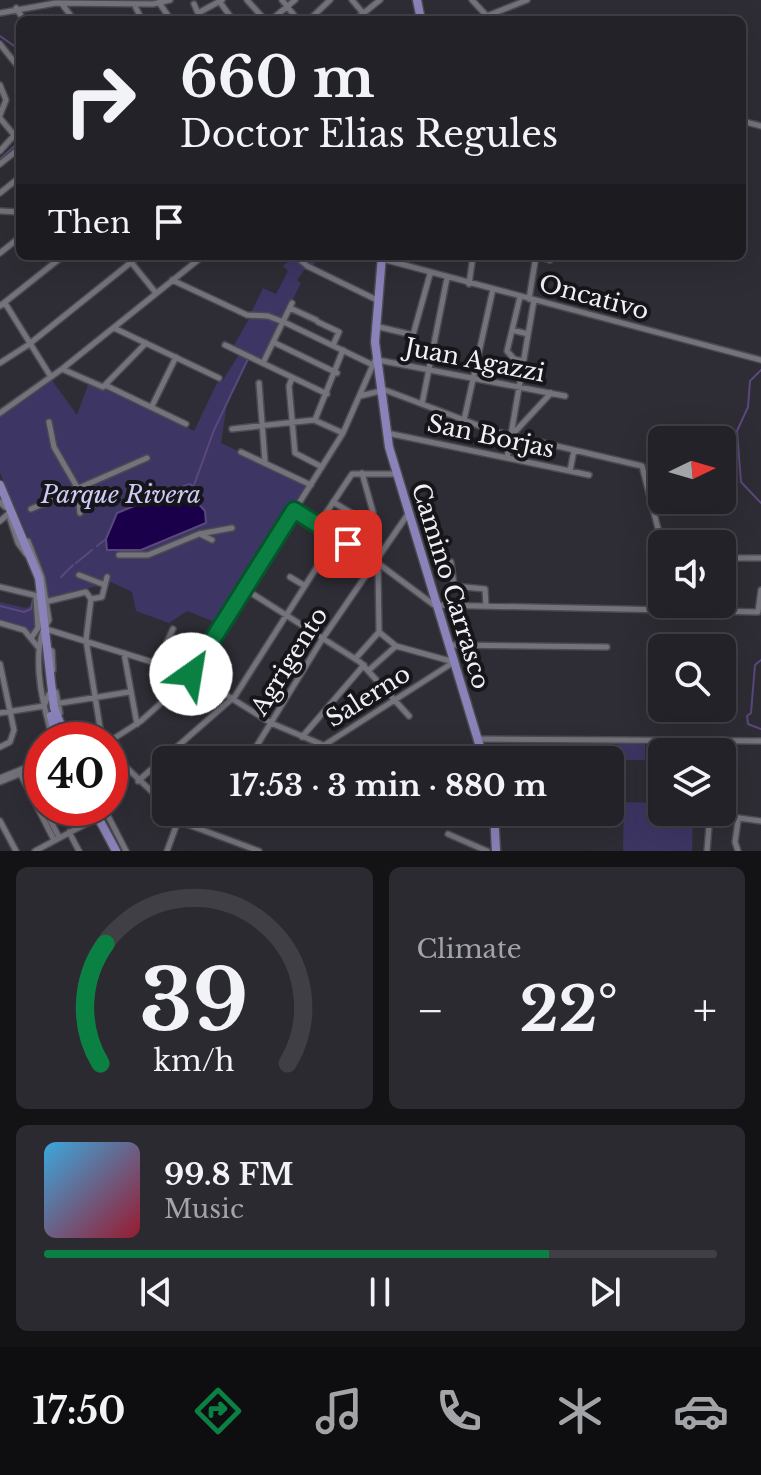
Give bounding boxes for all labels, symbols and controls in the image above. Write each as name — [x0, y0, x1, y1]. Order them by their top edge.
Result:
text: 660 m — [180, 43, 375, 112]
icon: right — [48, 48, 152, 152]
text: Doctor Elias Regules — [180, 112, 558, 157]
icon: arrive — [147, 200, 191, 244]
text: Then — [48, 204, 131, 241]
street label: Oncativo — [536, 268, 652, 326]
street label: Juan Agazzi — [400, 332, 547, 388]
street label: San Borjas — [425, 408, 557, 464]
north arrow — [648, 426, 736, 514]
map controls — [648, 426, 736, 826]
park label: Parque Rivera — [40, 480, 201, 509]
street label: Camino Carrasco — [406, 480, 496, 692]
pin — [314, 510, 382, 578]
icon: arrive — [326, 522, 370, 566]
button: sound — [648, 530, 736, 618]
street label: Agrigento — [244, 602, 334, 721]
position arrow — [149, 632, 233, 716]
button: search — [648, 634, 736, 722]
street label: Salerno — [320, 659, 416, 733]
speed limit sign: 40 — [24, 722, 128, 826]
button: layers — [648, 738, 736, 826]
text: 17:53 · 3 min · 880 m — [229, 767, 547, 804]
text: Climate — [417, 933, 522, 965]
text: 39 — [140, 949, 249, 1052]
text: 22° — [520, 973, 618, 1047]
text: − — [417, 983, 444, 1038]
text: + — [693, 983, 717, 1038]
text: km/h — [154, 1043, 235, 1079]
text: 99.8 FM — [164, 1156, 294, 1193]
text: Music — [164, 1193, 244, 1225]
icon: previous — [134, 1270, 178, 1314]
icon: pause — [358, 1270, 402, 1314]
icon: next — [583, 1270, 627, 1314]
icon: directions — [190, 1383, 246, 1439]
icon: music — [311, 1383, 367, 1439]
icon: phone — [431, 1383, 487, 1439]
icon: climate — [552, 1383, 608, 1439]
icon: car — [673, 1383, 729, 1439]
text: 17:50 — [32, 1389, 125, 1434]

